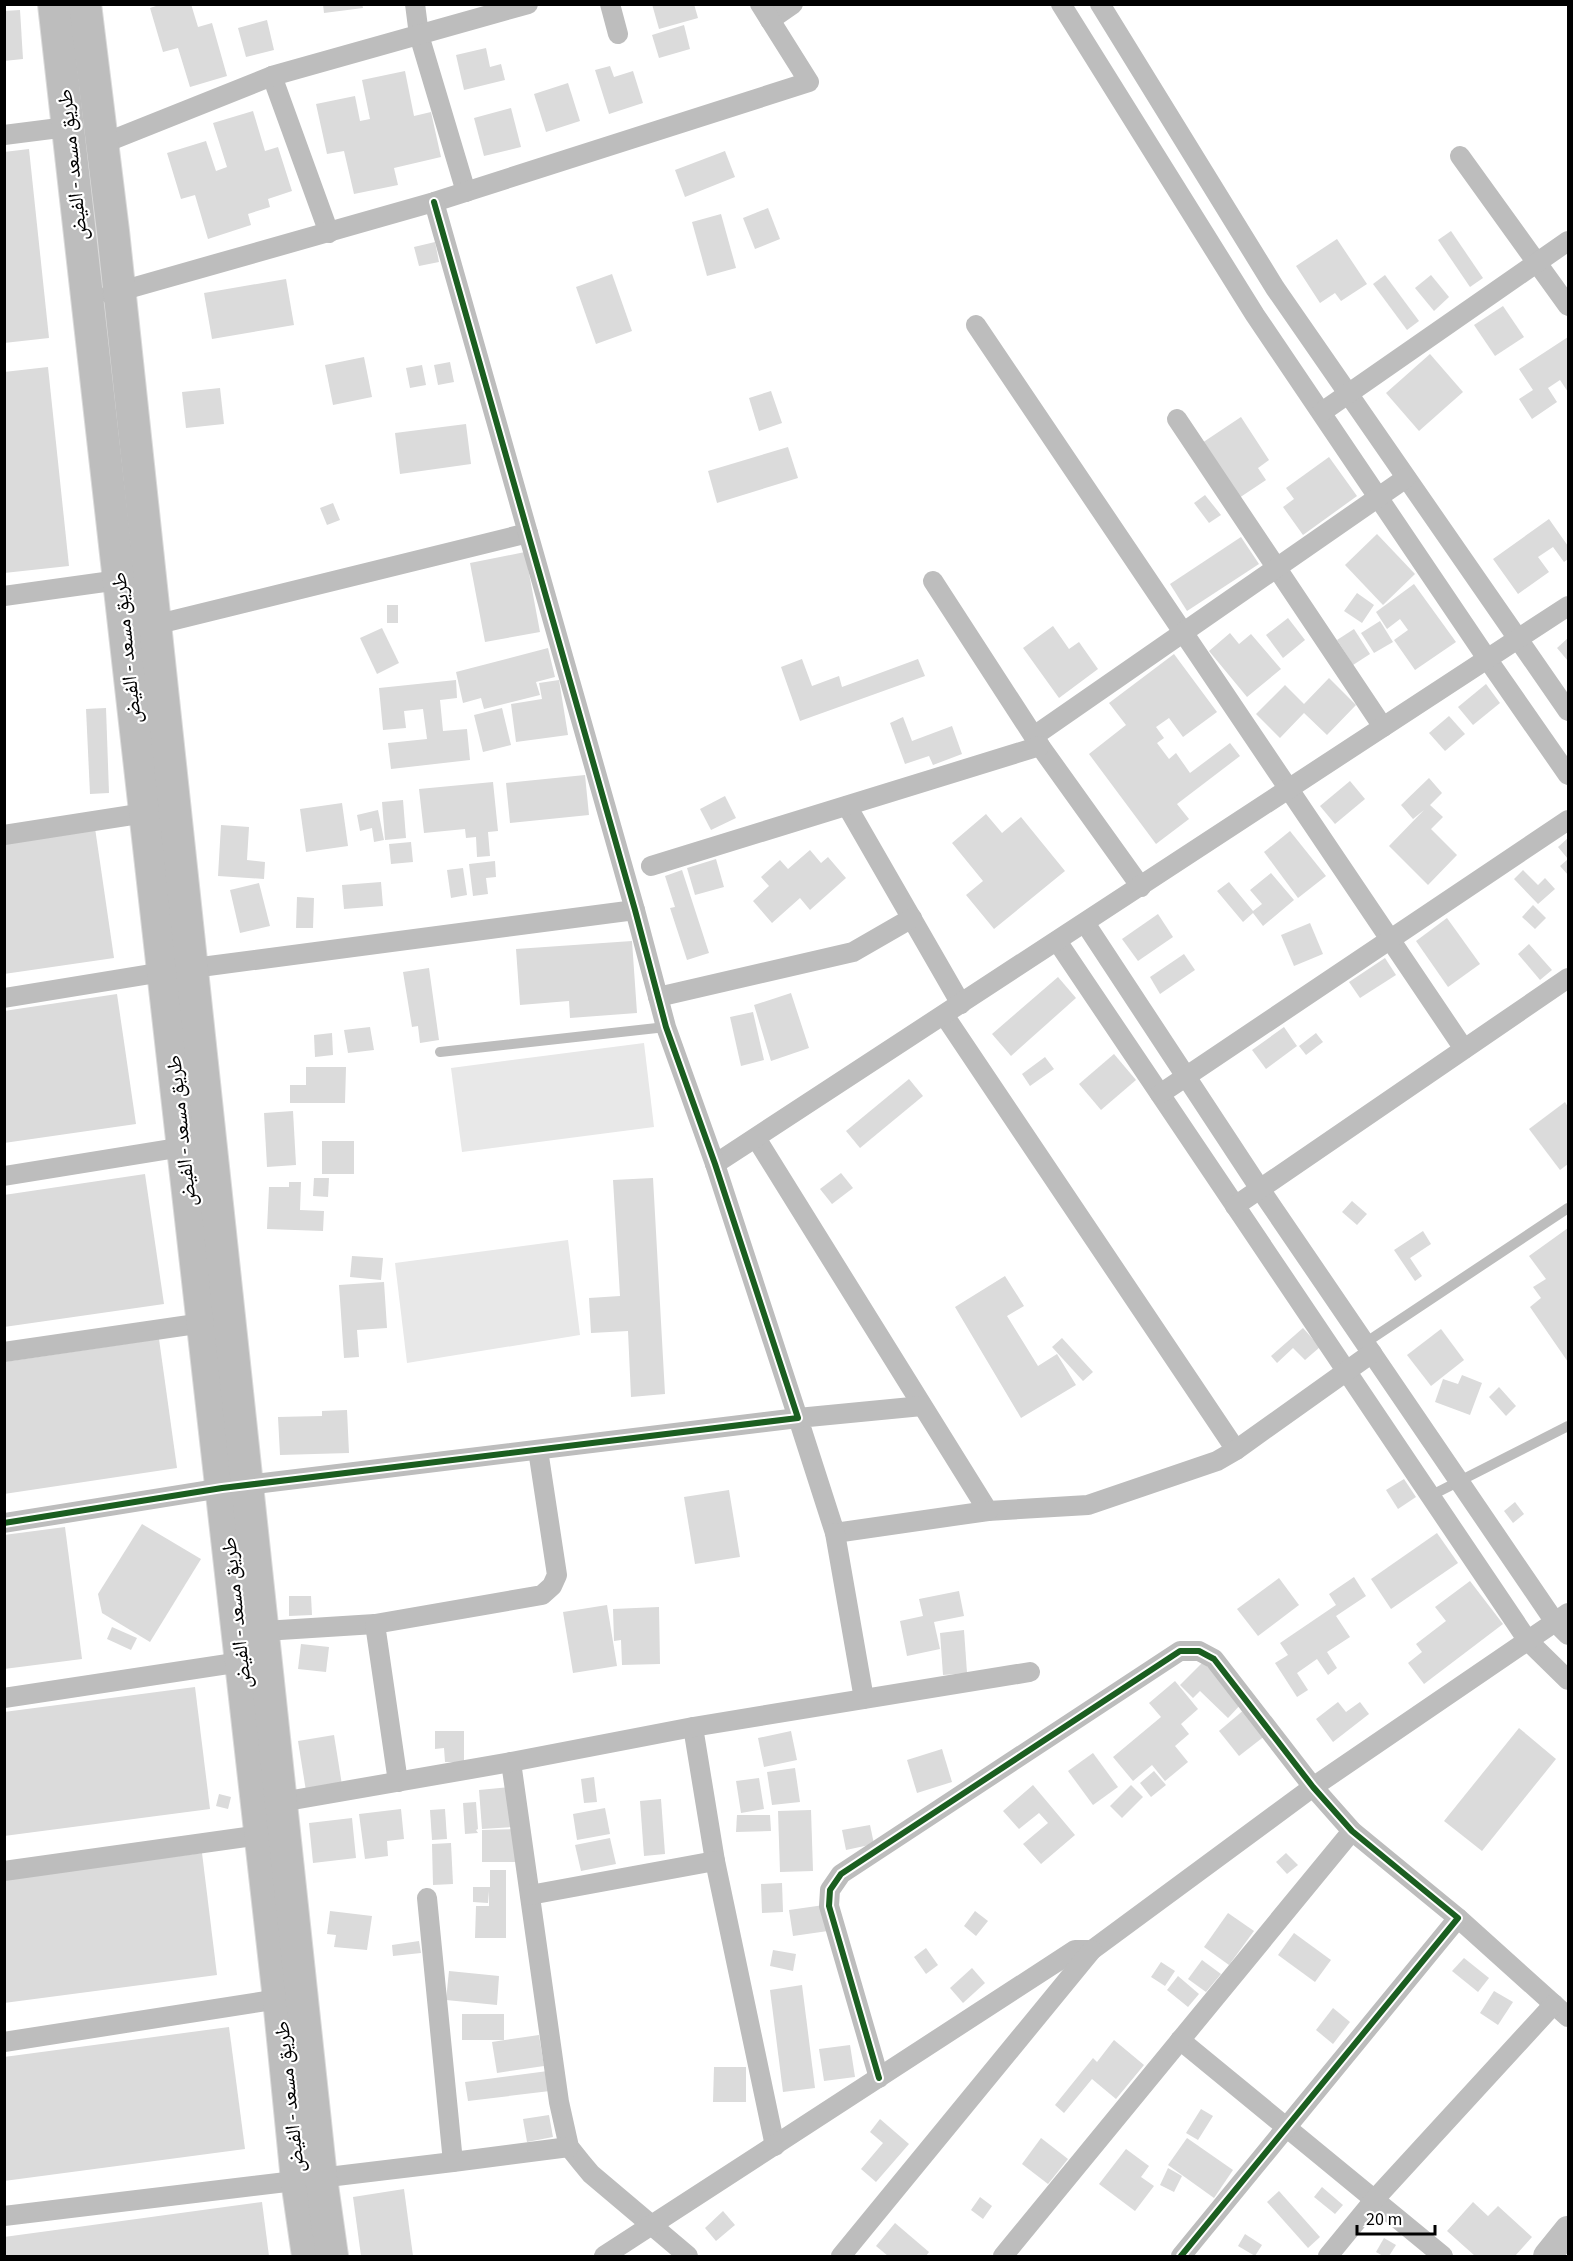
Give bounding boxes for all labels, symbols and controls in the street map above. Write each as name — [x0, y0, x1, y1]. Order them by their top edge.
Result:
street label: طريق مسعد - الفيض — [49, 88, 95, 242]
street label: طريق مسعد - الفيض — [103, 571, 149, 725]
street label: طريق مسعد - الفيض — [158, 1054, 204, 1208]
street label: طريق مسعد - الفيض — [213, 1536, 259, 1690]
street label: طريق مسعد - الفيض — [266, 2020, 312, 2174]
scale bar — [1357, 2198, 1435, 2236]
text: 20 m — [1366, 2207, 1402, 2232]

